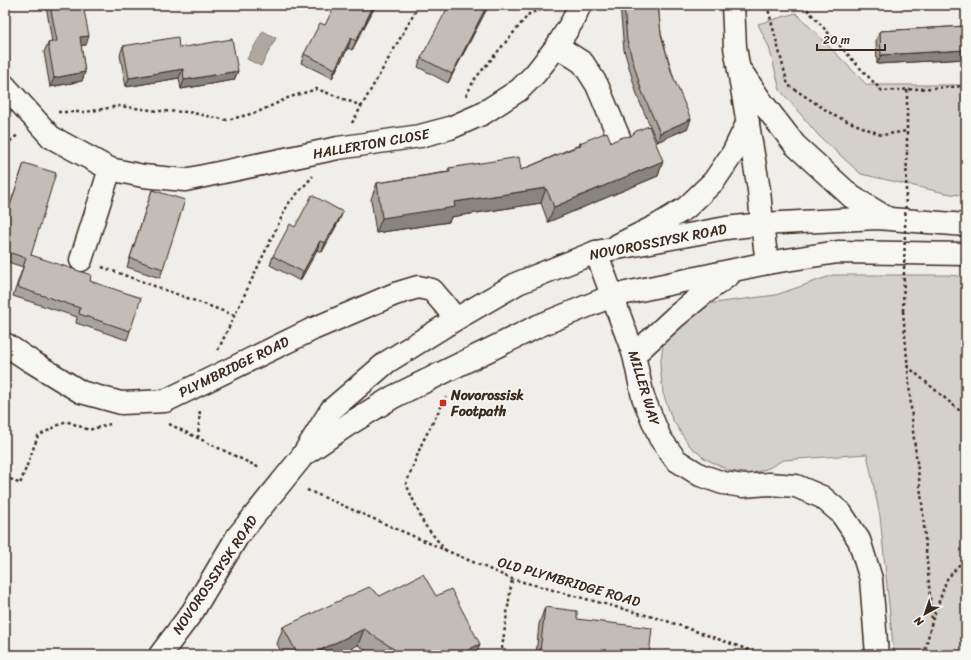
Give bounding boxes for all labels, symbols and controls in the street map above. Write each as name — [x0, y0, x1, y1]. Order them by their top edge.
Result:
scale bar — [817, 26, 885, 52]
text: 20 m — [823, 29, 850, 51]
street label: HALLERTON CLOSE — [311, 121, 432, 167]
street label: NOVOROSSIYSK ROAD — [587, 216, 729, 268]
street label: PLYMBRIDGE ROAD — [174, 329, 294, 405]
street label: MILLER WAY — [621, 347, 667, 429]
place label: Novorossisk Footpath — [450, 383, 525, 424]
marker: Novorossisk Footpath — [438, 398, 448, 408]
street label: NOVOROSSIYSK ROAD — [166, 510, 265, 640]
street label: OLD PLYMBRIDGE ROAD — [495, 550, 644, 615]
north arrow — [905, 594, 945, 634]
text: N — [910, 611, 929, 632]

